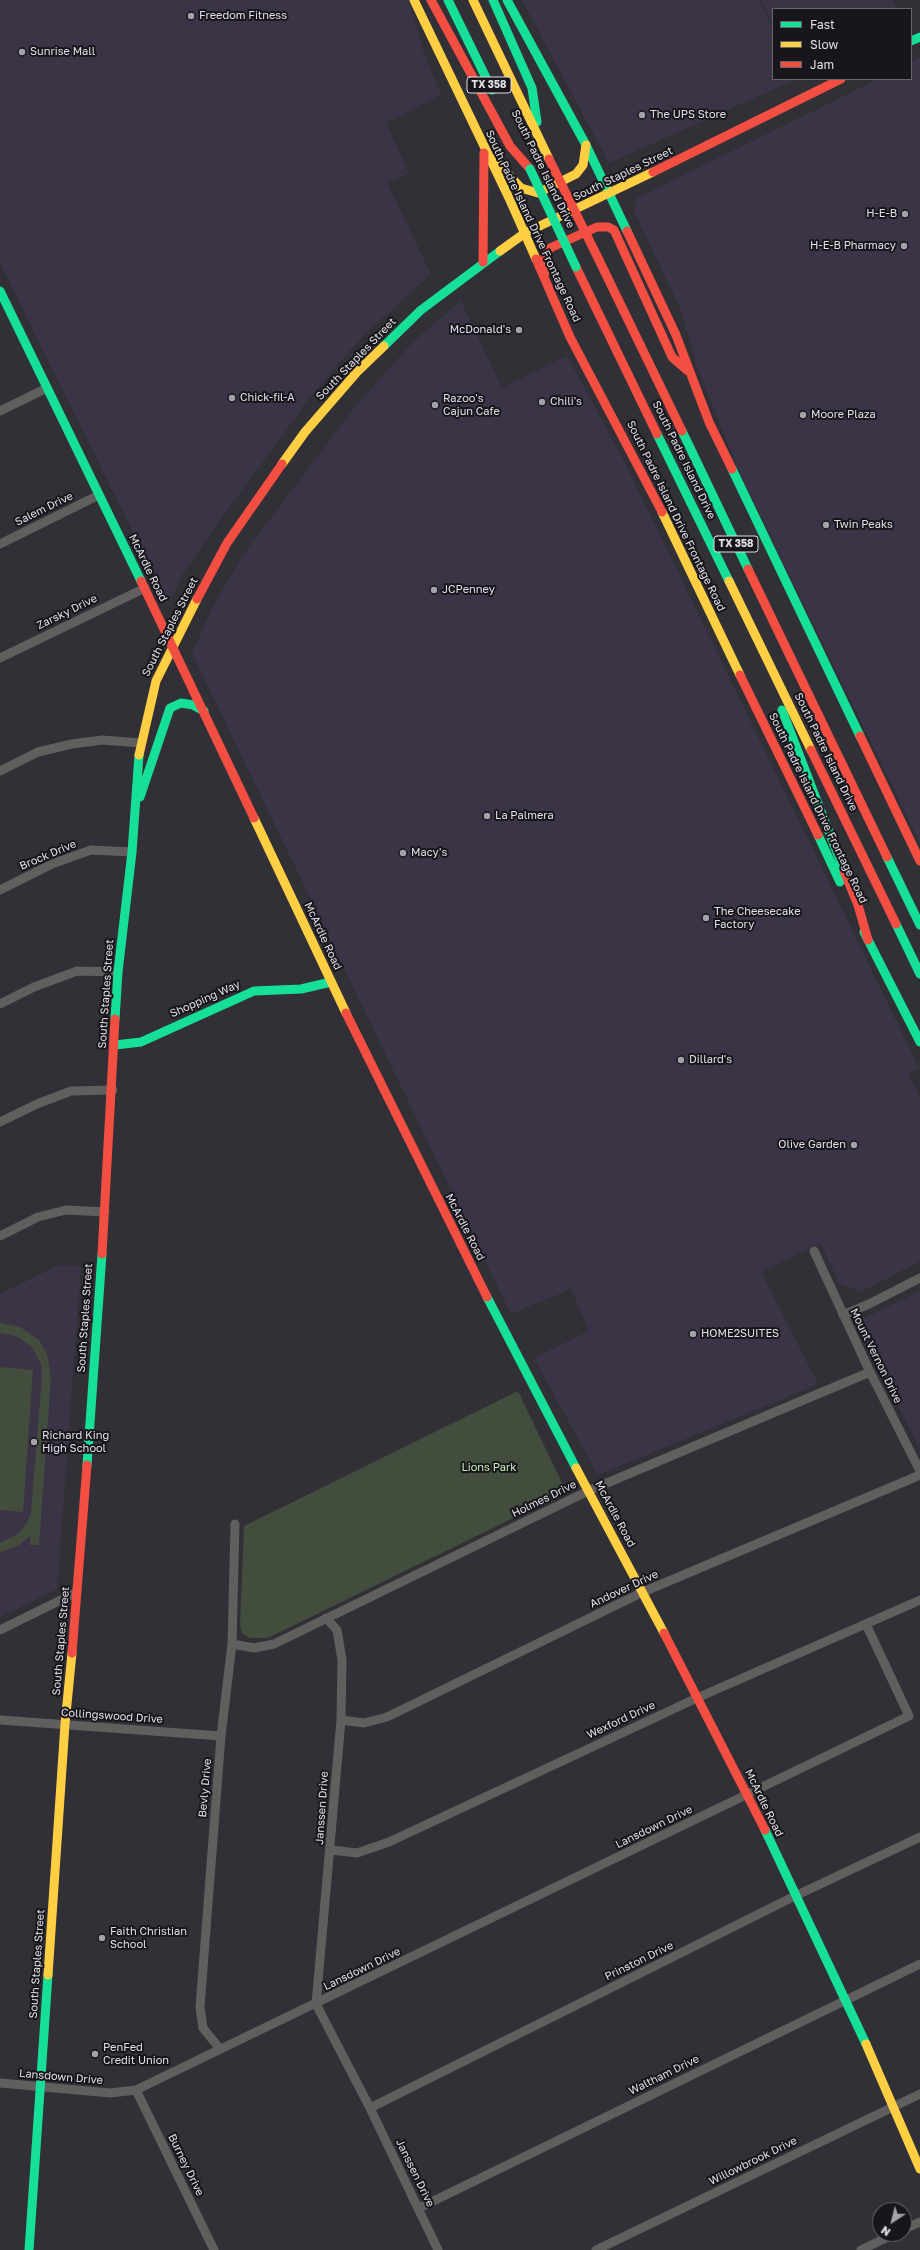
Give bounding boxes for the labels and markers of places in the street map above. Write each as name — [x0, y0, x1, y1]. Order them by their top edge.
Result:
place label: Freedom Fitness — [199, 9, 287, 23]
marker: Freedom Fitness — [186, 11, 196, 21]
place label: Sunrise Mall — [30, 45, 95, 59]
marker: Sunrise Mall — [17, 47, 27, 57]
place label: The UPS Store — [650, 108, 726, 122]
marker: The UPS Store — [637, 110, 647, 120]
place label: H-E-B — [866, 207, 897, 221]
marker: H-E-B — [900, 209, 910, 219]
place label: H-E-B Pharmacy — [810, 239, 896, 253]
marker: H-E-B Pharmacy — [899, 241, 909, 251]
place label: McDonald's — [450, 323, 511, 337]
marker: McDonald's — [514, 325, 524, 335]
place label: Chick-fil-A — [240, 391, 295, 405]
place label: Razoo's Cajun Cafe — [443, 392, 500, 418]
marker: Chick-fil-A — [227, 393, 237, 403]
place label: Chili's — [550, 395, 582, 409]
marker: Chili's — [537, 397, 547, 407]
marker: Razoo's Cajun Cafe — [430, 400, 440, 410]
place label: Moore Plaza — [811, 408, 876, 422]
marker: Moore Plaza — [798, 410, 808, 420]
place label: Twin Peaks — [834, 518, 893, 532]
marker: Twin Peaks — [821, 520, 831, 530]
place label: JCPenney — [442, 583, 495, 597]
marker: JCPenney — [429, 585, 439, 595]
place label: La Palmera — [495, 809, 554, 823]
marker: La Palmera — [482, 811, 492, 821]
place label: Macy's — [411, 846, 447, 860]
marker: Macy's — [398, 848, 408, 858]
place label: The Cheesecake Factory — [714, 905, 801, 931]
marker: The Cheesecake Factory — [701, 913, 711, 923]
place label: Dillard's — [689, 1053, 732, 1067]
marker: Dillard's — [676, 1055, 686, 1065]
place label: Olive Garden — [778, 1138, 846, 1152]
marker: Olive Garden — [849, 1140, 859, 1150]
place label: HOME2SUITES — [701, 1327, 779, 1341]
marker: HOME2SUITES — [688, 1329, 698, 1339]
place label: Richard King High School — [42, 1429, 109, 1455]
marker: Richard King High School — [29, 1437, 39, 1447]
place label: Faith Christian School — [110, 1925, 187, 1951]
marker: Faith Christian School — [97, 1933, 107, 1943]
place label: PenFed Credit Union — [103, 2041, 169, 2067]
marker: PenFed Credit Union — [90, 2049, 100, 2059]

